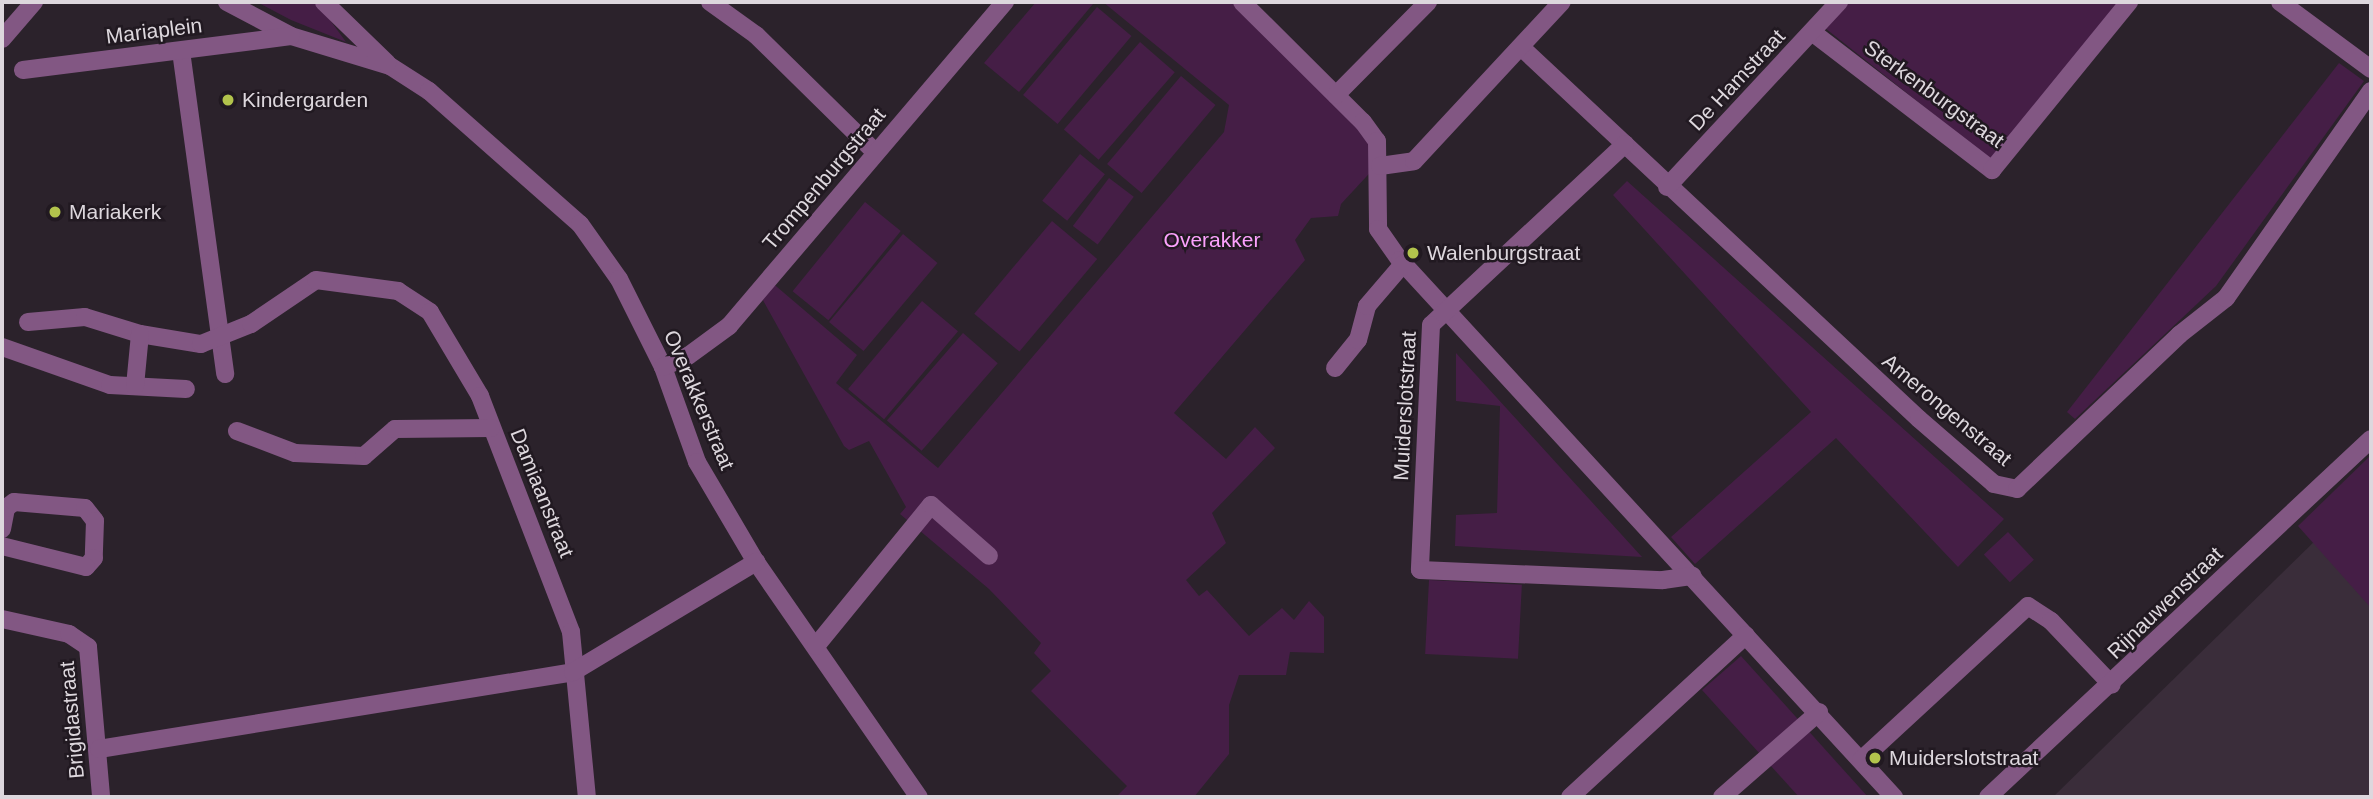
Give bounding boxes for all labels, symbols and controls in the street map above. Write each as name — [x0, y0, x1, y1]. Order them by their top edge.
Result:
street label: Mariaplein — [104, 13, 204, 49]
street label: De Hamstraat — [1684, 24, 1790, 136]
street label: Sterkenburgstraat — [1859, 35, 2009, 153]
place label: Kindergarden — [242, 87, 368, 113]
marker: Kindergarden — [220, 92, 236, 108]
street label: Trompenburgstraat — [757, 103, 891, 255]
place label: Mariakerk — [69, 199, 161, 225]
marker: Mariakerk — [47, 204, 63, 220]
park label: Overakker — [1164, 227, 1260, 253]
place label: Walenburgstraat — [1427, 240, 1580, 266]
marker: Walenburgstraat — [1405, 245, 1421, 261]
street label: Overakkerstraat — [658, 326, 740, 474]
street label: Muiderslotstraat — [1389, 331, 1421, 481]
street label: Amerongenstraat — [1877, 349, 2017, 471]
street label: Damiaanstraat — [505, 425, 579, 561]
street label: Rijnauwenstraat — [2102, 542, 2228, 664]
street label: Brigidastraat — [54, 660, 90, 780]
place label: Muiderslotstraat — [1889, 745, 2038, 771]
marker: Muiderslotstraat — [1867, 750, 1883, 766]

